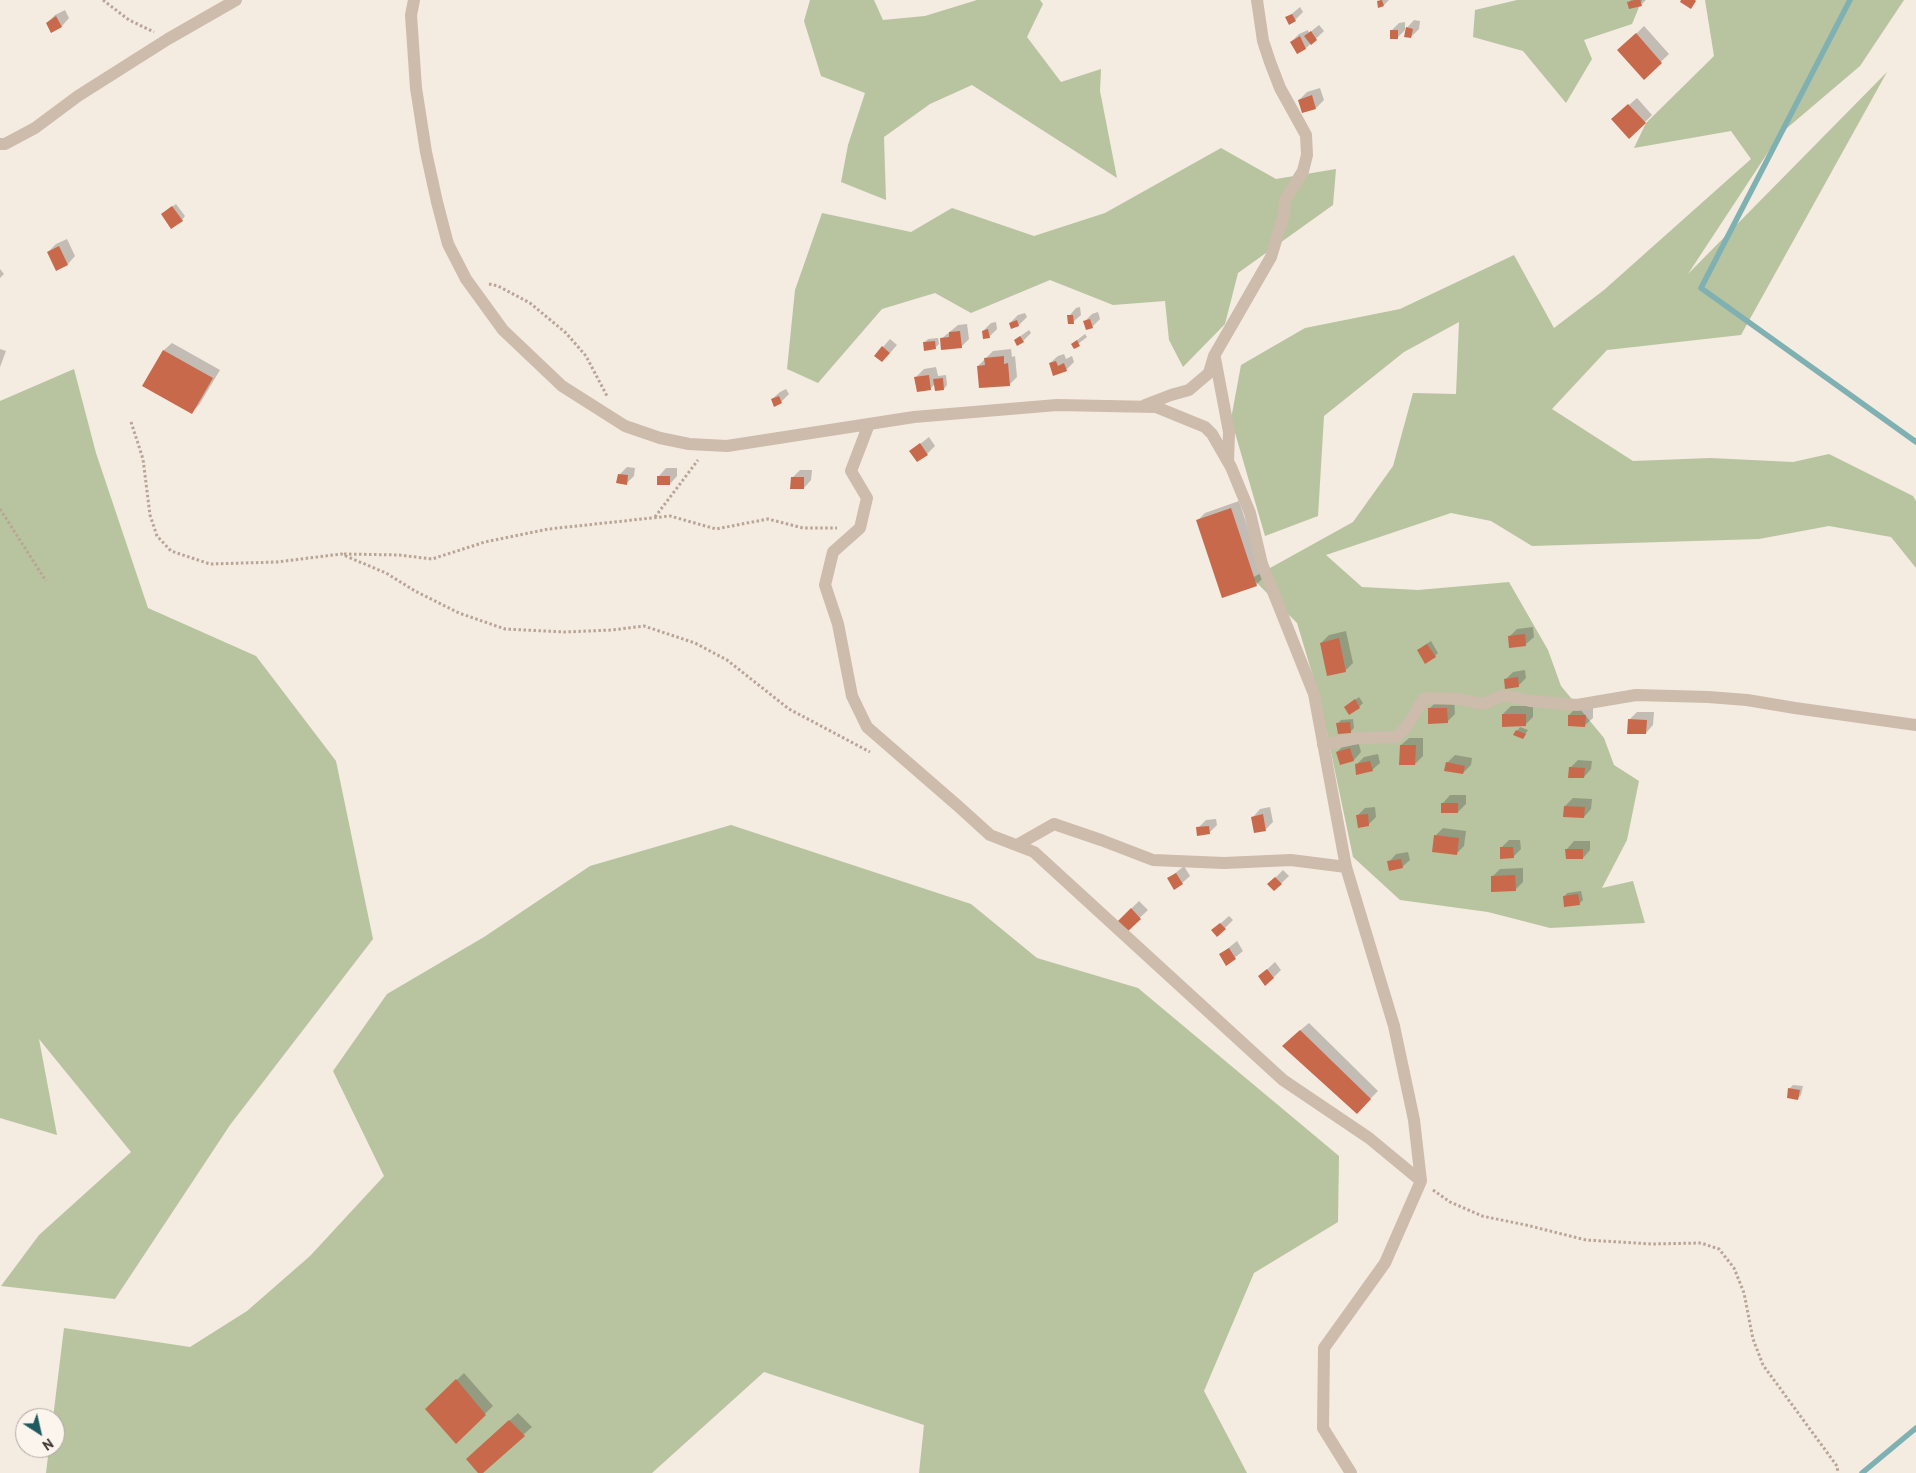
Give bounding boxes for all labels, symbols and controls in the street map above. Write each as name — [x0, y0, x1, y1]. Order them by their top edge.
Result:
north arrow — [15, 1408, 65, 1458]
text: N — [39, 1434, 57, 1454]

